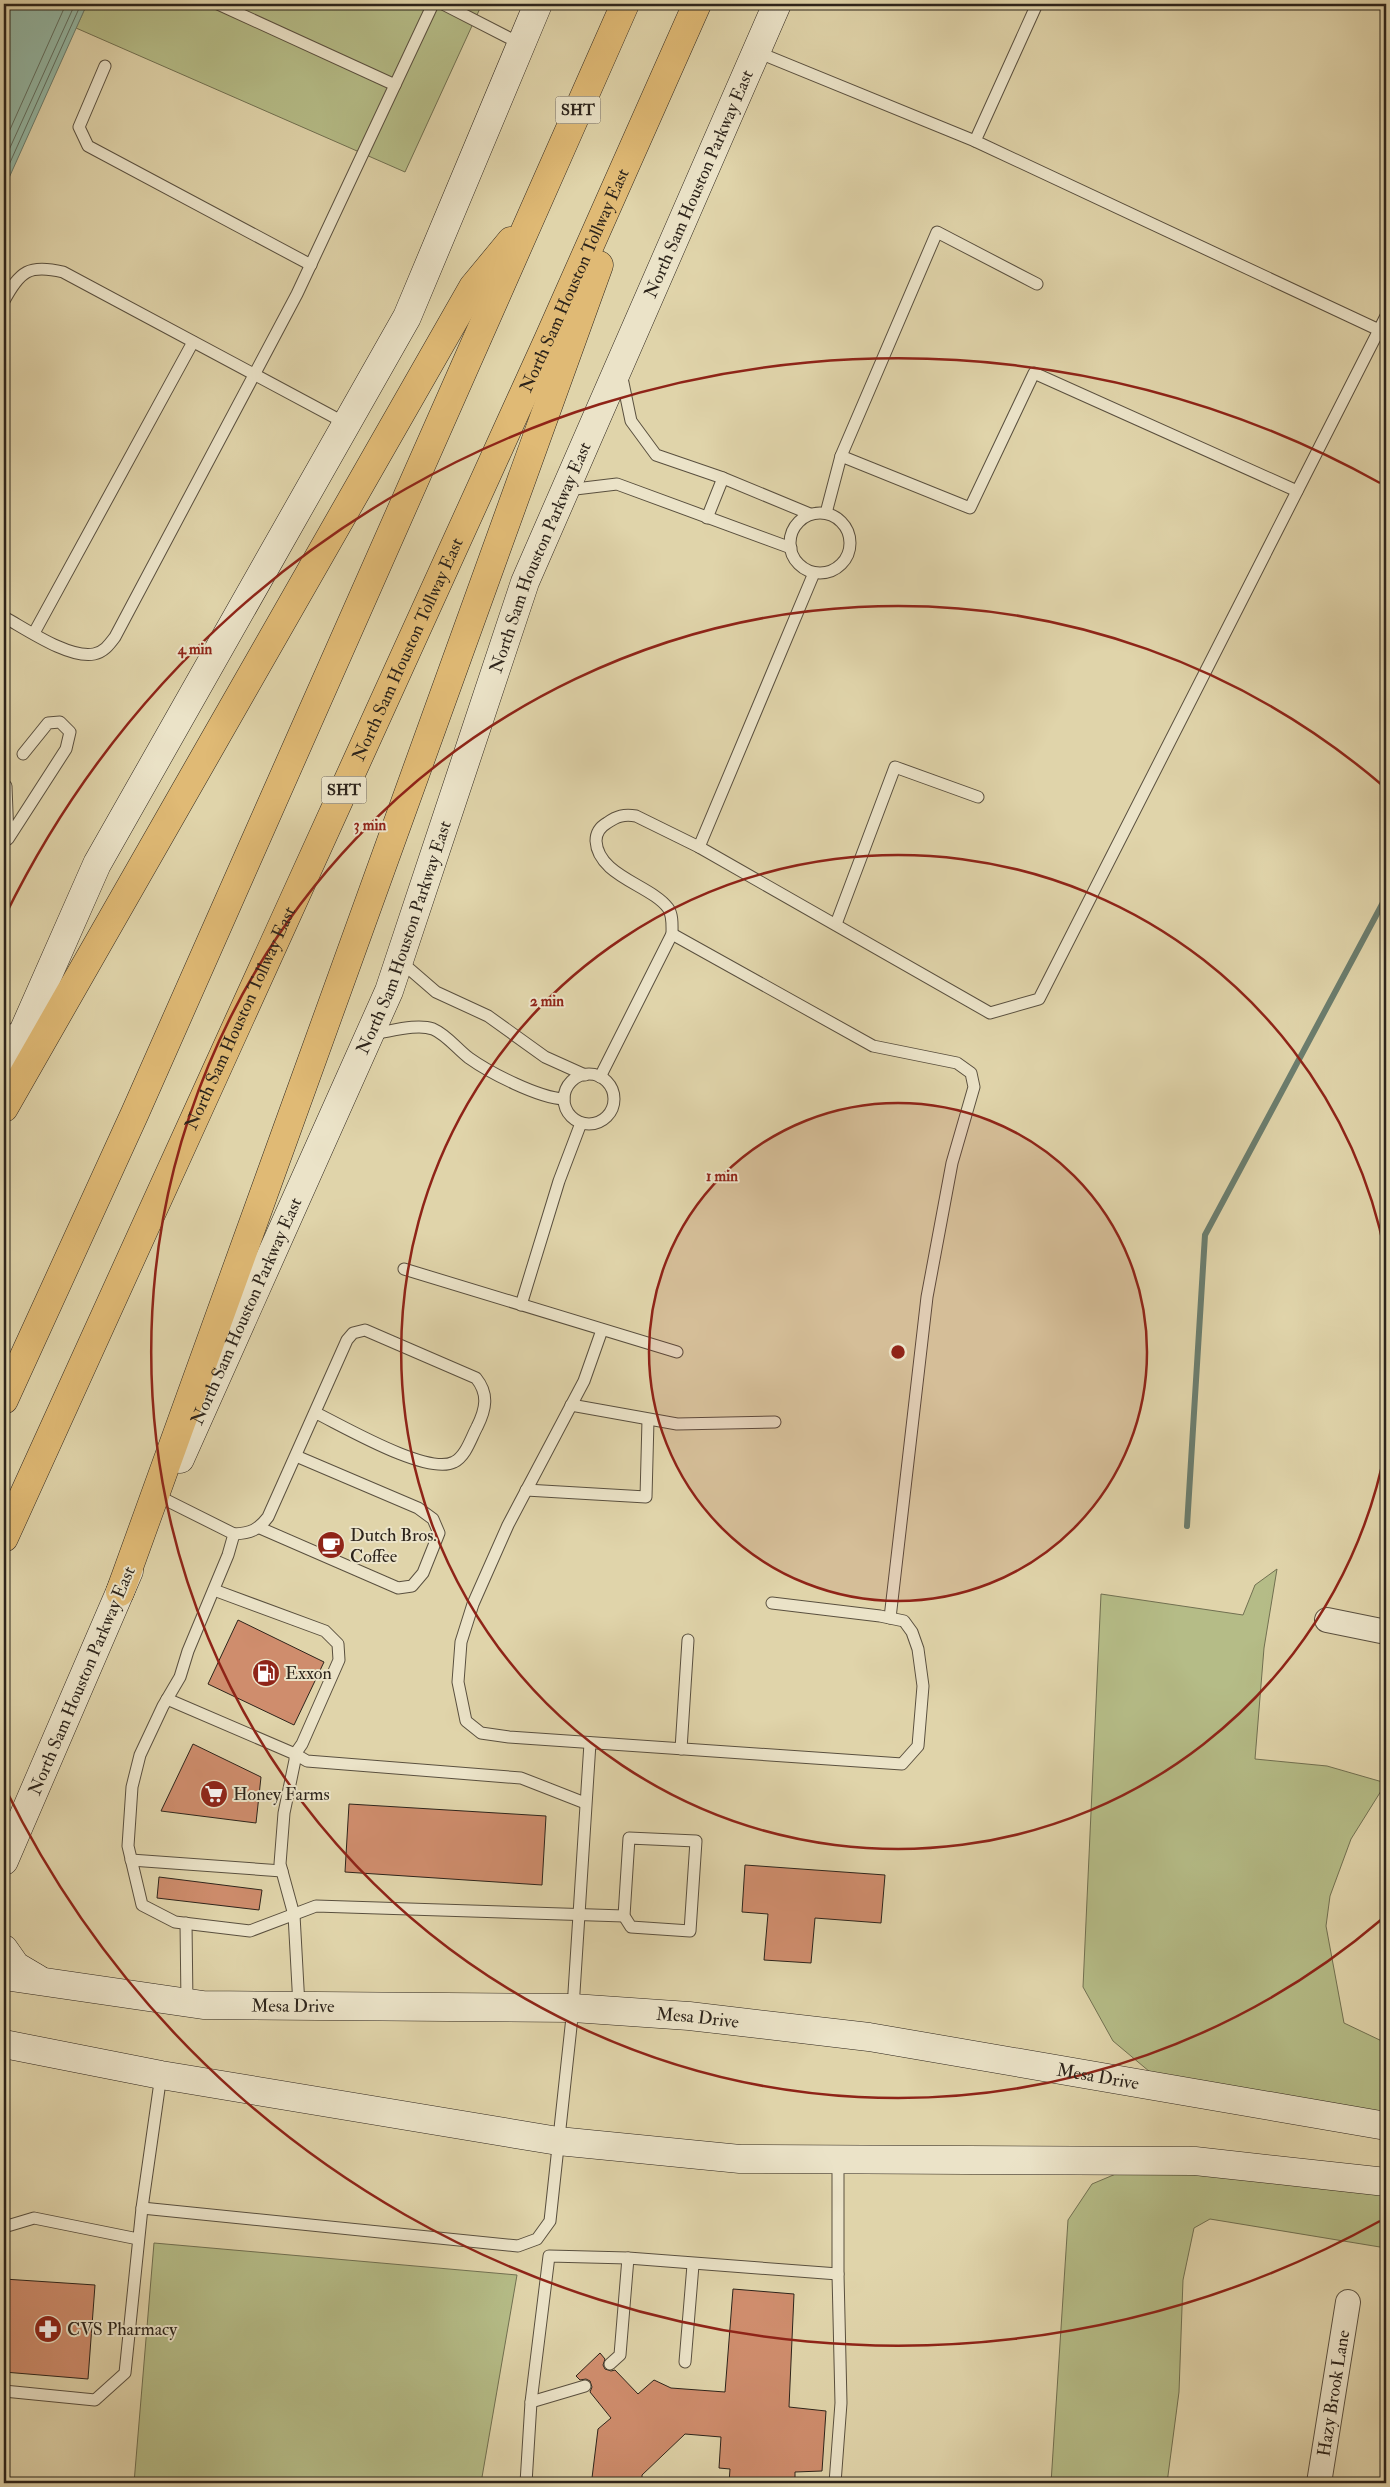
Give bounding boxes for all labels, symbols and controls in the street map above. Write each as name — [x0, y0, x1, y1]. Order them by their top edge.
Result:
street label: North Sam Houston Parkway East — [639, 66, 759, 301]
road number: SHT — [556, 96, 600, 124]
street label: North Sam Houston Tollway East — [514, 165, 634, 396]
street label: North Sam Houston Parkway East — [484, 438, 596, 676]
street label: North Sam Houston Tollway East — [347, 534, 468, 765]
text: 4 min — [177, 640, 213, 659]
road number: SHT — [322, 776, 366, 804]
text: 3 min — [354, 816, 386, 835]
street label: North Sam Houston Parkway East — [351, 818, 456, 1058]
street label: North Sam Houston Tollway East — [179, 903, 301, 1133]
text: 2 min — [530, 992, 564, 1011]
text: 1 min — [706, 1167, 738, 1186]
street label: North Sam Houston Parkway East — [185, 1194, 307, 1428]
centre of rings — [889, 1343, 907, 1361]
place label: Dutch Bros. Coffee — [350, 1524, 437, 1568]
cafe icon: Dutch Bros. Coffee — [316, 1530, 346, 1560]
street label: North Sam Houston Parkway East — [23, 1563, 141, 1799]
fuel station icon: Exxon — [251, 1658, 281, 1688]
place label: Exxon — [285, 1662, 332, 1685]
supermarket icon: Honey Farms — [199, 1779, 229, 1809]
place label: Honey Farms — [233, 1783, 330, 1806]
street label: Mesa Drive — [251, 1994, 335, 2018]
street label: Mesa Drive — [655, 2002, 741, 2033]
street label: Mesa Drive — [1055, 2058, 1141, 2095]
pharmacy icon: CVS Pharmacy — [33, 2314, 63, 2344]
place label: CVS Pharmacy — [67, 2318, 178, 2341]
street label: Hazy Brook Lane — [1312, 2328, 1355, 2458]

